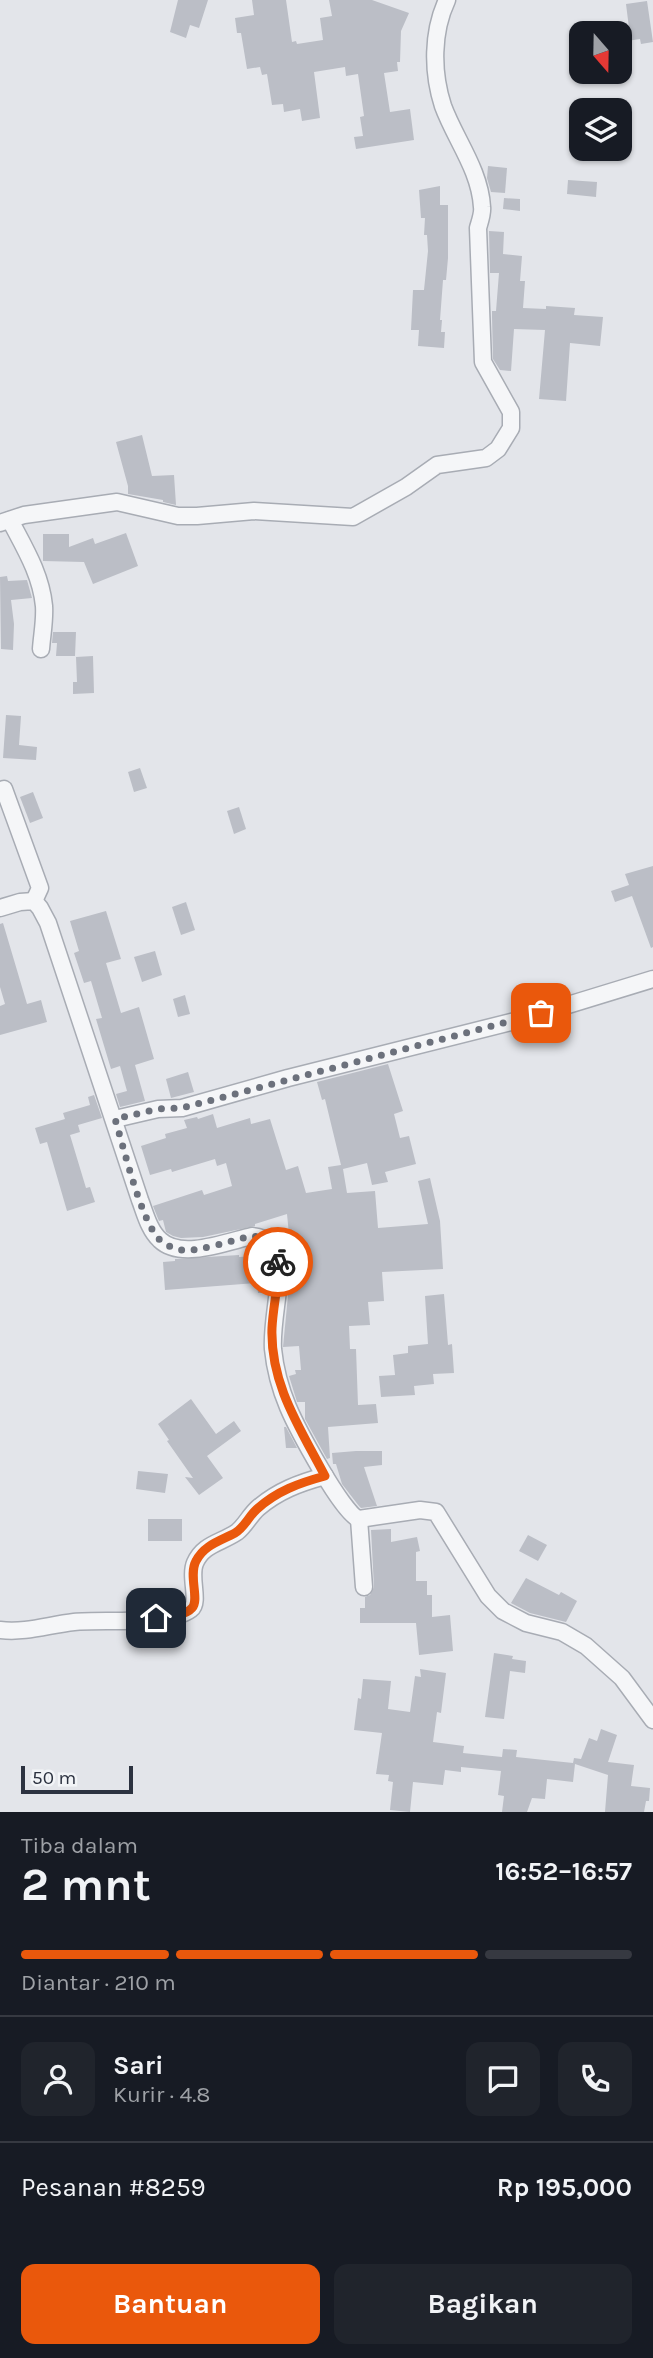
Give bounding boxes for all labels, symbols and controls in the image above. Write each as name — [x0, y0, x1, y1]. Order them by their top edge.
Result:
north arrow — [569, 21, 632, 84]
map controls — [569, 21, 632, 161]
button: layers — [569, 98, 632, 161]
pin — [511, 983, 571, 1043]
icon: bag — [522, 994, 560, 1032]
courier — [243, 1227, 313, 1297]
icon: bike — [259, 1243, 297, 1281]
pin — [126, 1588, 186, 1648]
icon: home — [137, 1599, 175, 1637]
scale bar — [21, 1763, 133, 1795]
text: 50 m — [32, 1767, 76, 1789]
text: Tiba dalam — [21, 1832, 138, 1859]
text: 16:52–16:57 — [495, 1856, 632, 1887]
text: 2 mnt — [21, 1858, 151, 1912]
text: Diantar · 210 m — [21, 1969, 176, 1996]
button: person — [21, 2042, 95, 2116]
button: chat — [466, 2042, 540, 2116]
button: phone — [558, 2042, 632, 2116]
text: Sari — [113, 2050, 164, 2081]
text: Kurir · 4.8 — [113, 2081, 211, 2108]
text: Pesanan #8259 — [21, 2172, 206, 2203]
text: Rp 195,000 — [497, 2172, 632, 2203]
button: Bantuan — [21, 2264, 320, 2344]
button: Bagikan — [334, 2264, 632, 2344]

